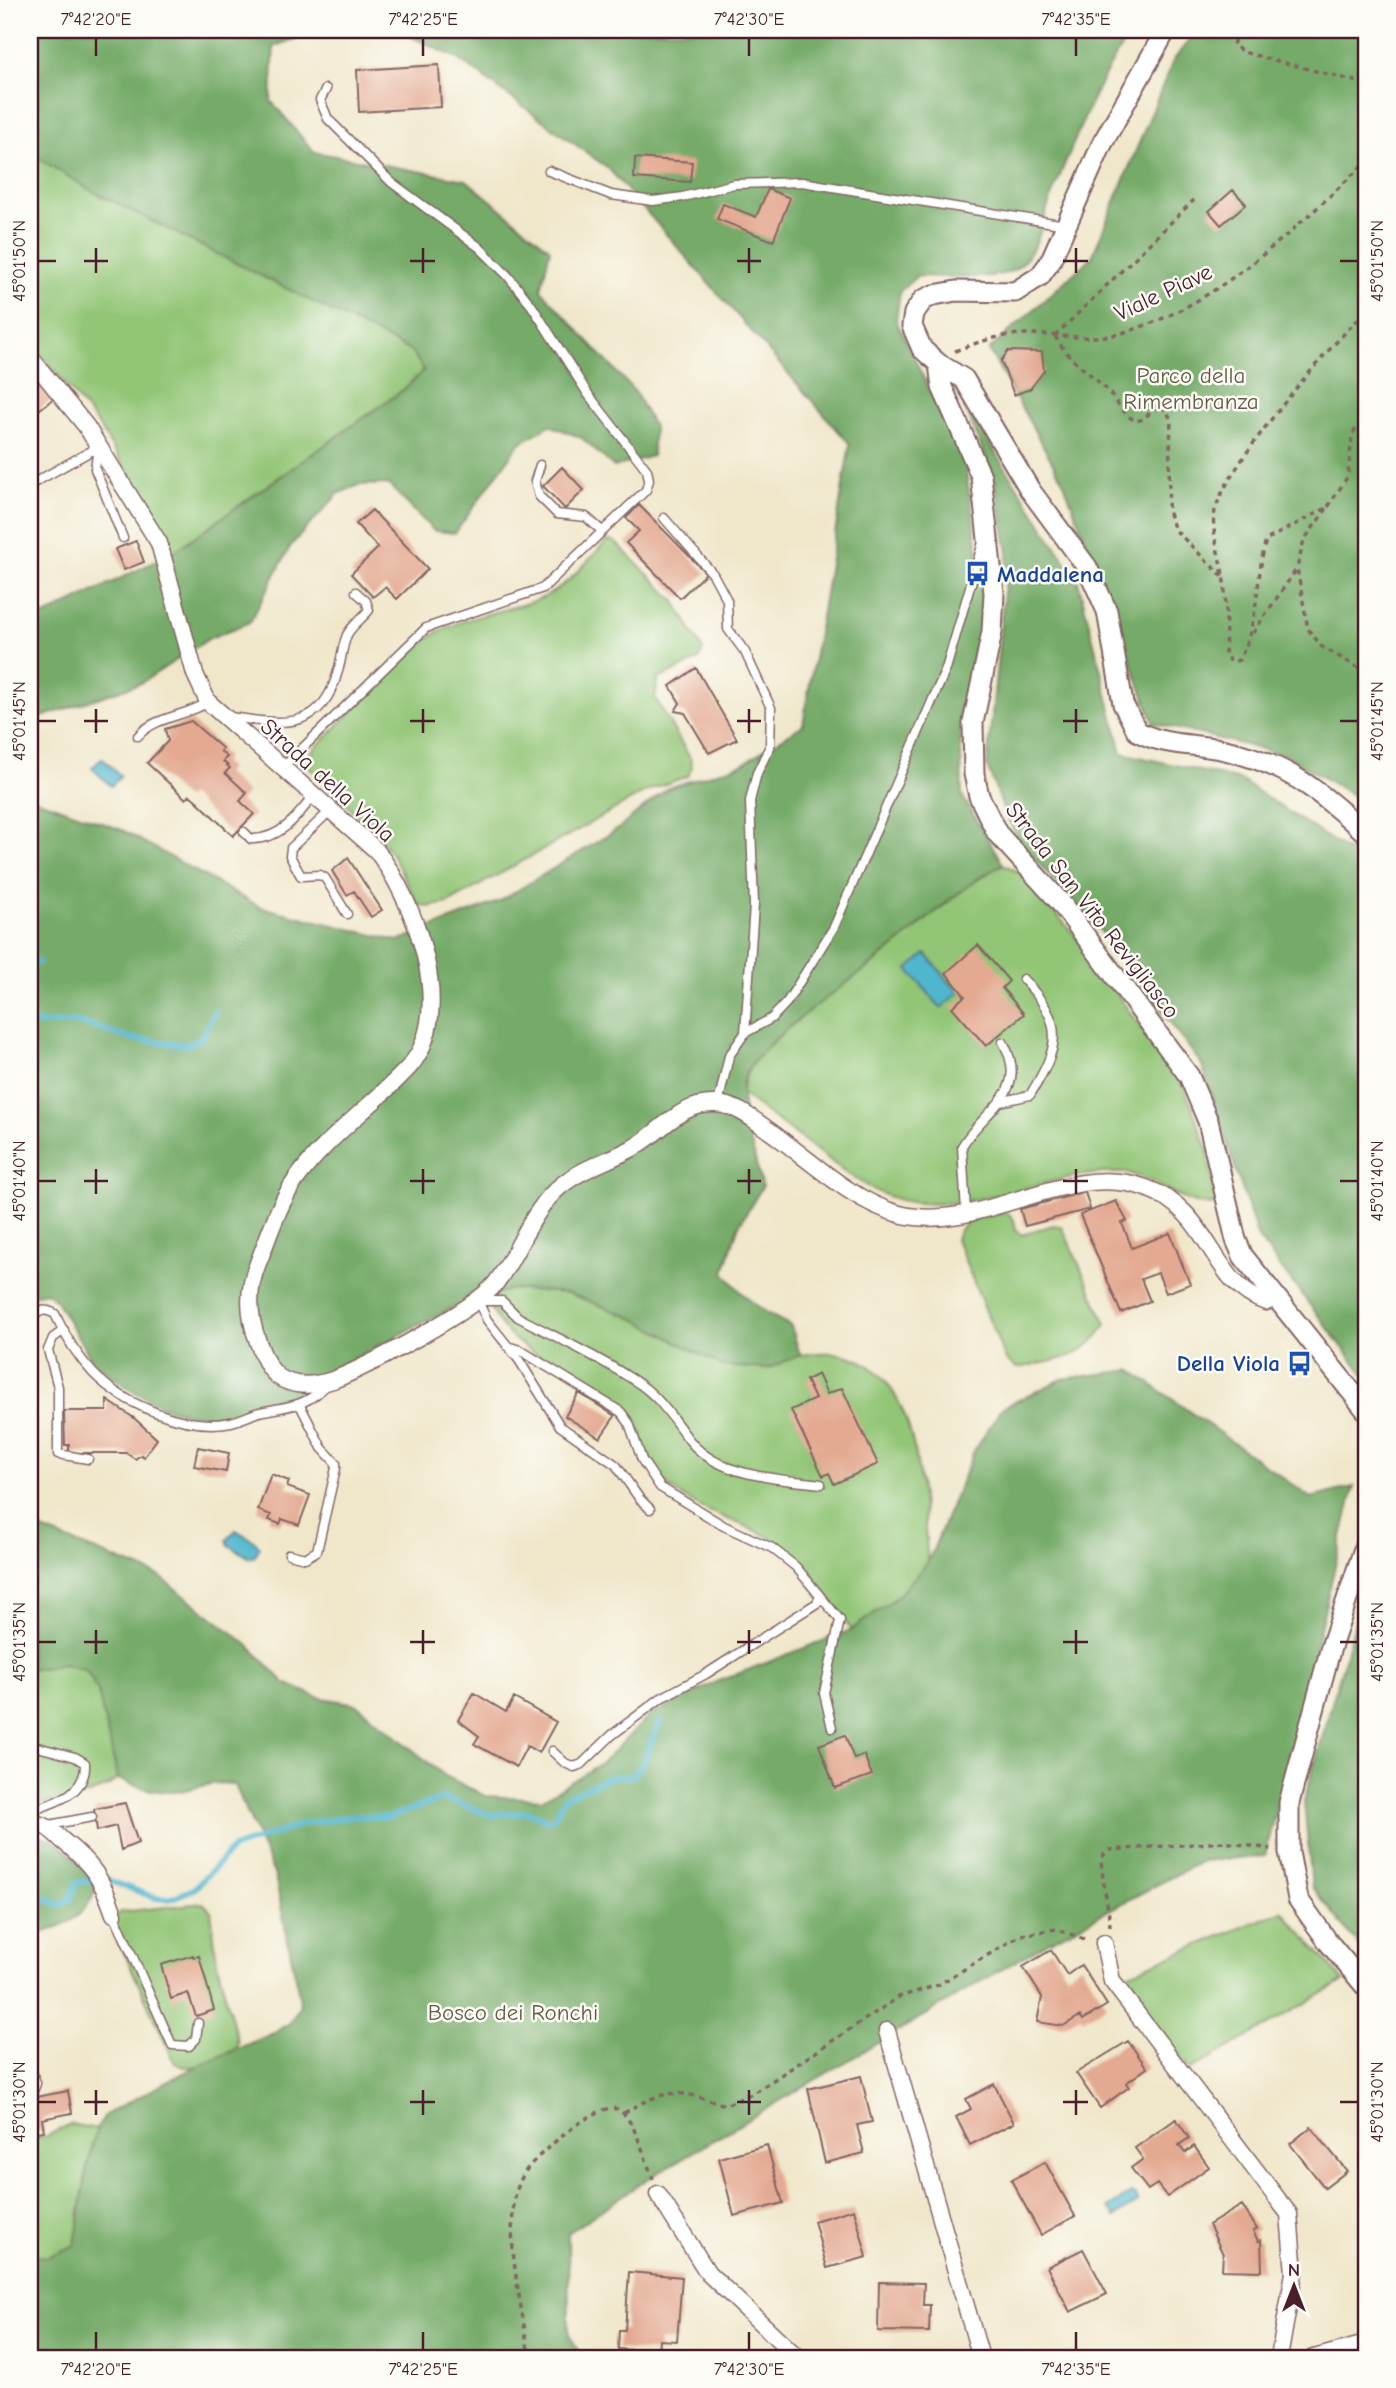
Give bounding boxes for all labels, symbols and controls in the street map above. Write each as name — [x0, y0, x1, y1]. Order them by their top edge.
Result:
text: 7°42'20"E — [61, 9, 132, 30]
text: 7°42'25"E — [388, 9, 458, 30]
text: 7°42'30"E — [714, 9, 784, 30]
text: 7°42'35"E — [1041, 9, 1111, 30]
text: 45°01'50"N — [9, 220, 30, 302]
text: 45°01'50"N — [1367, 220, 1388, 302]
street label: Viale Piave — [1110, 258, 1216, 327]
park label: Parco della Rimembranza — [1123, 362, 1259, 415]
bus stop icon: Maddalena — [963, 560, 991, 588]
place label: Maddalena — [997, 561, 1104, 588]
text: 45°01'45"N — [9, 681, 30, 761]
text: 45°01'45"N — [1367, 681, 1388, 761]
street label: Strada della Viola — [255, 713, 400, 848]
street label: Strada San Vito Revigliasco — [1000, 797, 1185, 1024]
text: 45°01'40"N — [9, 1141, 30, 1222]
text: 45°01'40"N — [1367, 1141, 1388, 1222]
bus stop icon: Della Viola — [1286, 1349, 1314, 1377]
place label: Della Viola — [1177, 1350, 1280, 1377]
text: 45°01'35"N — [9, 1602, 30, 1682]
text: 45°01'35"N — [1367, 1602, 1388, 1682]
park label: Bosco dei Ronchi — [428, 1999, 598, 2026]
text: 45°01'30"N — [9, 2061, 30, 2143]
text: 45°01'30"N — [1367, 2061, 1388, 2143]
north arrow — [1260, 2252, 1330, 2322]
text: N — [1288, 2259, 1300, 2281]
text: 7°42'20"E — [61, 2359, 132, 2380]
text: 7°42'25"E — [388, 2359, 458, 2380]
text: 7°42'30"E — [714, 2359, 784, 2380]
text: 7°42'35"E — [1041, 2359, 1111, 2380]

